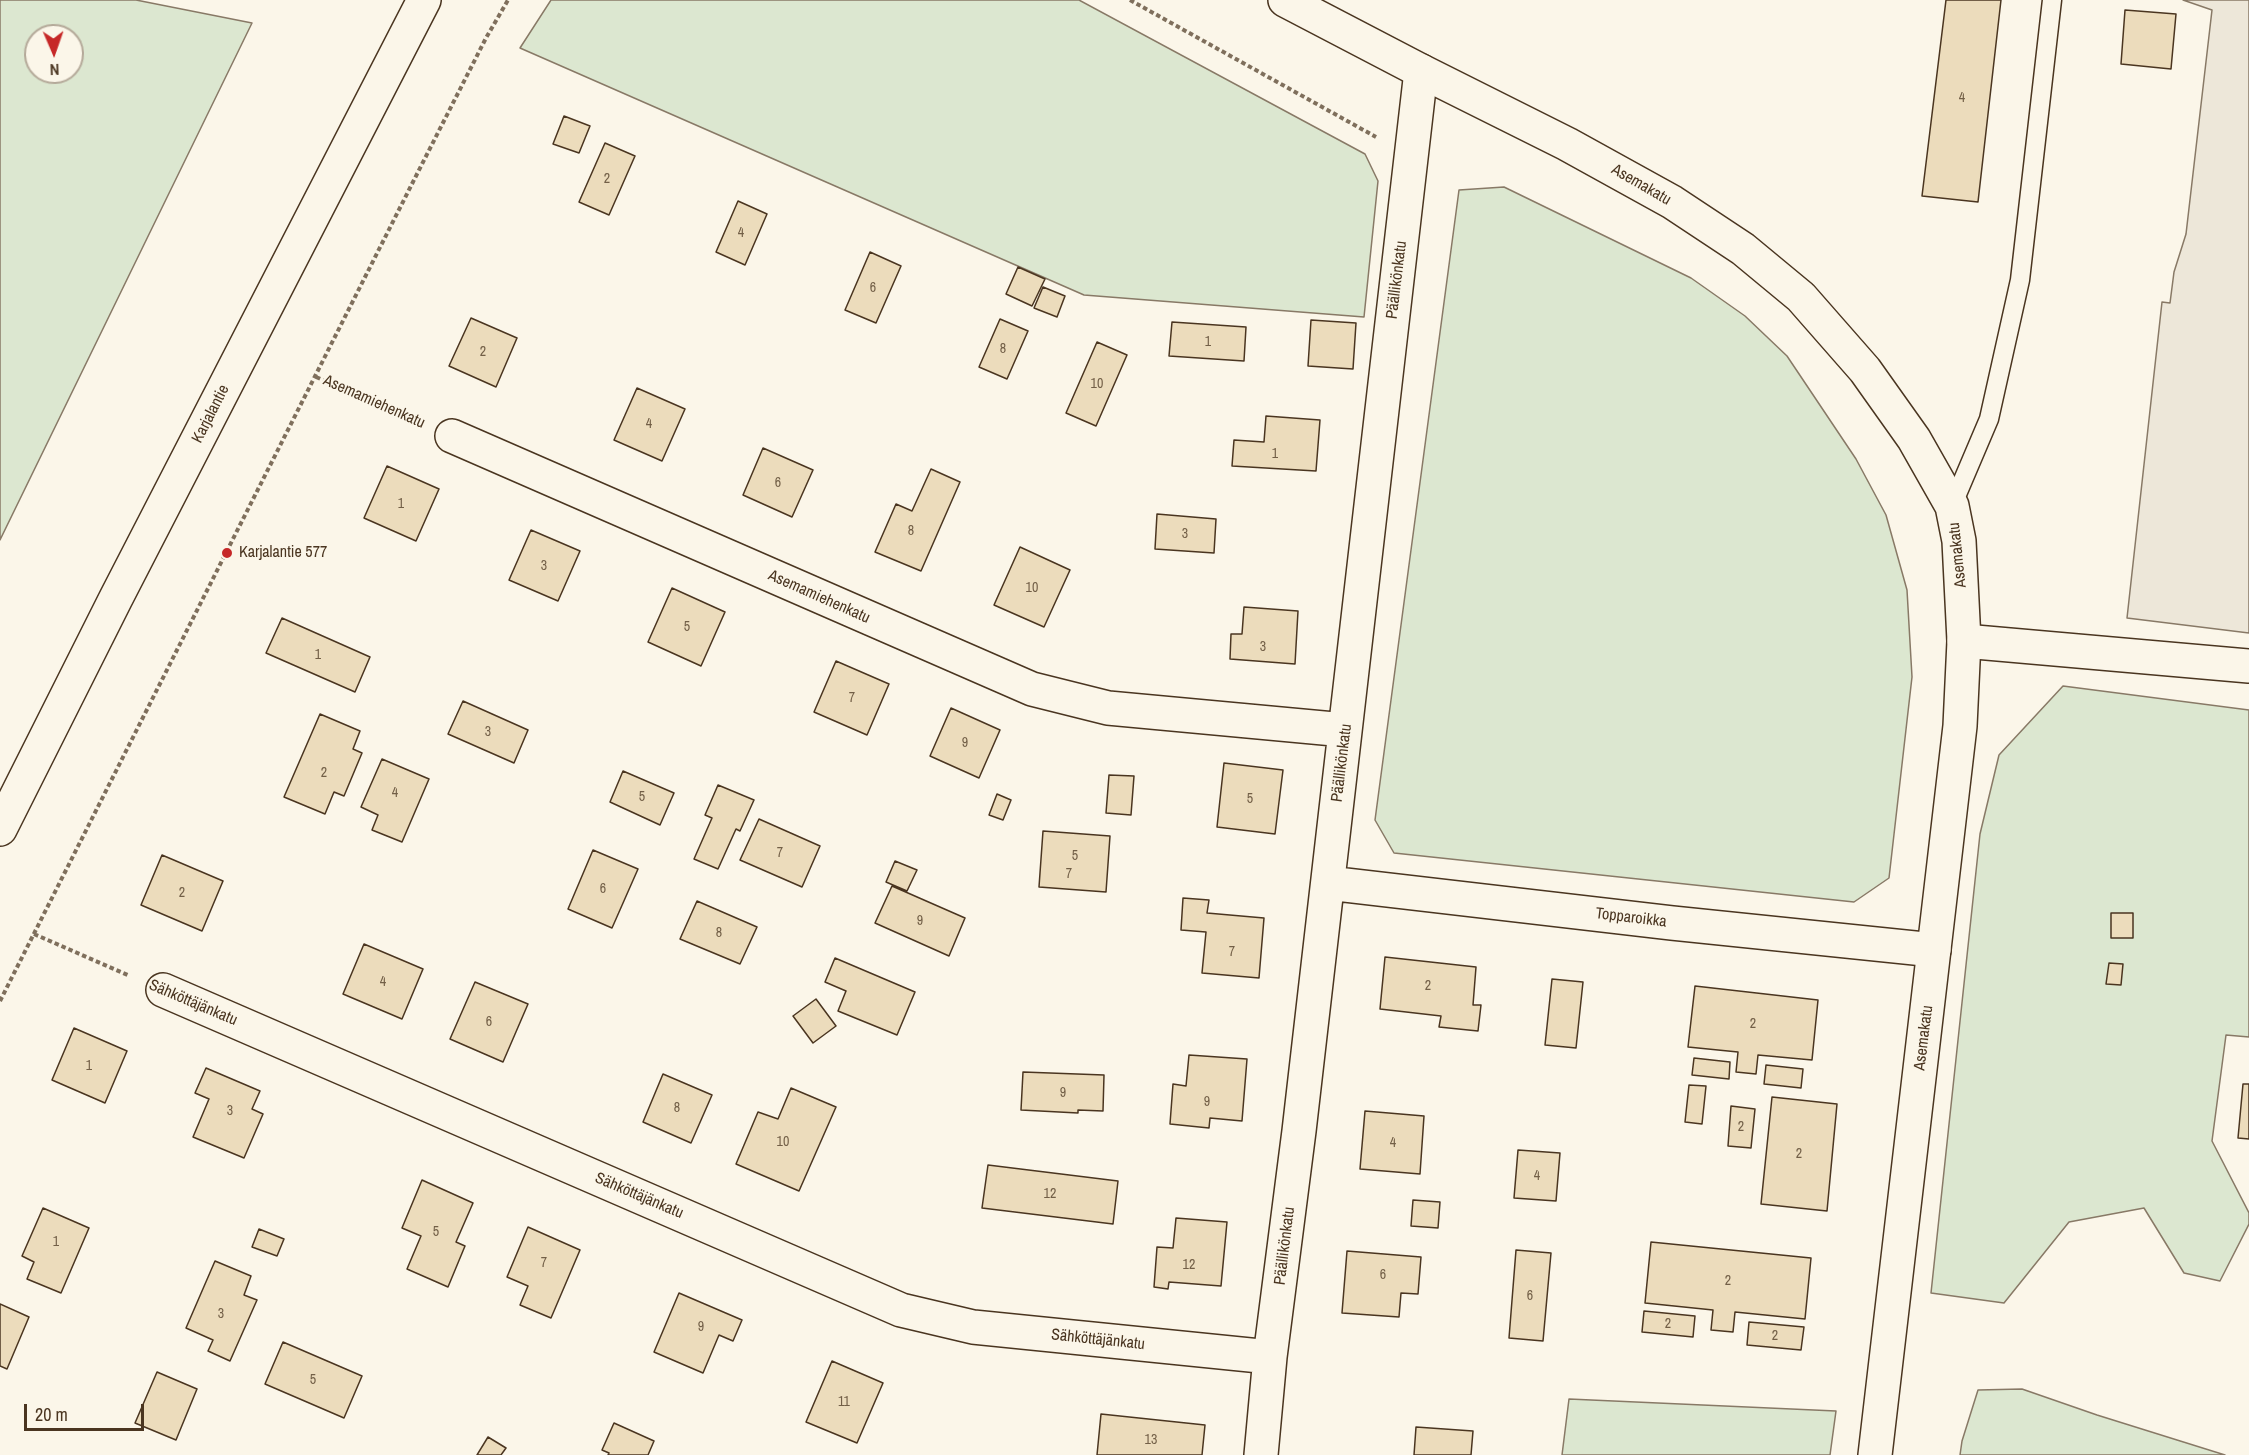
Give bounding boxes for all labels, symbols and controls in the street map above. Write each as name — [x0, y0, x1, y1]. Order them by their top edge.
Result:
north arrow — [24, 24, 84, 84]
text: N — [49, 59, 60, 81]
house number: 4 — [1959, 90, 1965, 106]
street label: Asemakatu — [1608, 160, 1674, 210]
house number: 2 — [604, 171, 610, 187]
house number: 4 — [738, 225, 744, 241]
street label: Päällikönkatu — [1383, 240, 1411, 320]
house number: 6 — [870, 280, 876, 296]
house number: 1 — [1205, 334, 1211, 350]
house number: 8 — [1000, 341, 1006, 357]
house number: 2 — [480, 344, 486, 360]
street label: Asemamiehenkatu — [320, 371, 428, 433]
house number: 10 — [1091, 376, 1103, 392]
street label: Karjalantie — [188, 382, 234, 446]
house number: 4 — [646, 416, 652, 432]
house number: 1 — [1272, 446, 1278, 462]
house number: 6 — [775, 475, 781, 491]
house number: 1 — [398, 496, 404, 512]
street label: Asemakatu — [1945, 521, 1971, 589]
house number: 8 — [908, 523, 914, 539]
house number: 3 — [1182, 526, 1188, 542]
place label: Karjalantie 577 — [239, 543, 327, 563]
marker: Karjalantie 577 — [220, 546, 234, 560]
house number: 3 — [541, 558, 547, 574]
street label: Asemamiehenkatu — [765, 566, 873, 628]
house number: 10 — [1026, 580, 1038, 596]
house number: 5 — [684, 619, 690, 635]
house number: 3 — [1260, 639, 1266, 655]
house number: 1 — [315, 647, 321, 663]
house number: 7 — [849, 690, 855, 706]
street label: Päällikönkatu — [1328, 723, 1356, 803]
house number: 3 — [485, 724, 491, 740]
house number: 9 — [962, 735, 968, 751]
house number: 2 — [321, 765, 327, 781]
house number: 4 — [392, 785, 398, 801]
house number: 5 — [639, 789, 645, 805]
house number: 5 — [1247, 791, 1253, 807]
house number: 7 — [777, 845, 783, 861]
house number: 5 — [1072, 848, 1078, 864]
house number: 7 — [1066, 866, 1072, 882]
house number: 6 — [600, 881, 606, 897]
house number: 2 — [179, 885, 185, 901]
street label: Topparoikka — [1594, 904, 1668, 932]
house number: 9 — [917, 913, 923, 929]
house number: 8 — [716, 925, 722, 941]
house number: 7 — [1229, 944, 1235, 960]
house number: 4 — [380, 974, 386, 990]
street label: Sähköttäjänkatu — [146, 976, 240, 1030]
house number: 2 — [1425, 978, 1431, 994]
street label: Asemakatu — [1910, 1004, 1938, 1072]
house number: 6 — [486, 1014, 492, 1030]
house number: 2 — [1750, 1016, 1756, 1032]
house number: 1 — [86, 1058, 92, 1074]
house number: 9 — [1060, 1085, 1066, 1101]
house number: 9 — [1204, 1094, 1210, 1110]
house number: 8 — [674, 1100, 680, 1116]
house number: 3 — [227, 1103, 233, 1119]
house number: 2 — [1738, 1119, 1744, 1135]
house number: 10 — [777, 1134, 789, 1150]
house number: 4 — [1390, 1135, 1396, 1151]
house number: 2 — [1796, 1146, 1802, 1162]
house number: 4 — [1534, 1168, 1540, 1184]
street label: Sähköttäjänkatu — [592, 1169, 686, 1223]
house number: 12 — [1044, 1186, 1056, 1202]
street label: Päällikönkatu — [1271, 1206, 1299, 1286]
house number: 5 — [433, 1224, 439, 1240]
house number: 1 — [53, 1234, 59, 1250]
house number: 7 — [541, 1255, 547, 1271]
house number: 12 — [1183, 1257, 1195, 1273]
house number: 6 — [1380, 1267, 1386, 1283]
house number: 2 — [1725, 1273, 1731, 1289]
house number: 6 — [1527, 1288, 1533, 1304]
house number: 3 — [218, 1306, 224, 1322]
house number: 2 — [1665, 1316, 1671, 1332]
house number: 9 — [698, 1319, 704, 1335]
street label: Sähköttäjänkatu — [1050, 1326, 1146, 1354]
house number: 2 — [1772, 1328, 1778, 1344]
house number: 5 — [310, 1372, 316, 1388]
scale bar — [27, 1392, 147, 1430]
house number: 11 — [838, 1394, 850, 1410]
text: 20 m — [35, 1402, 68, 1427]
house number: 13 — [1145, 1432, 1157, 1448]

